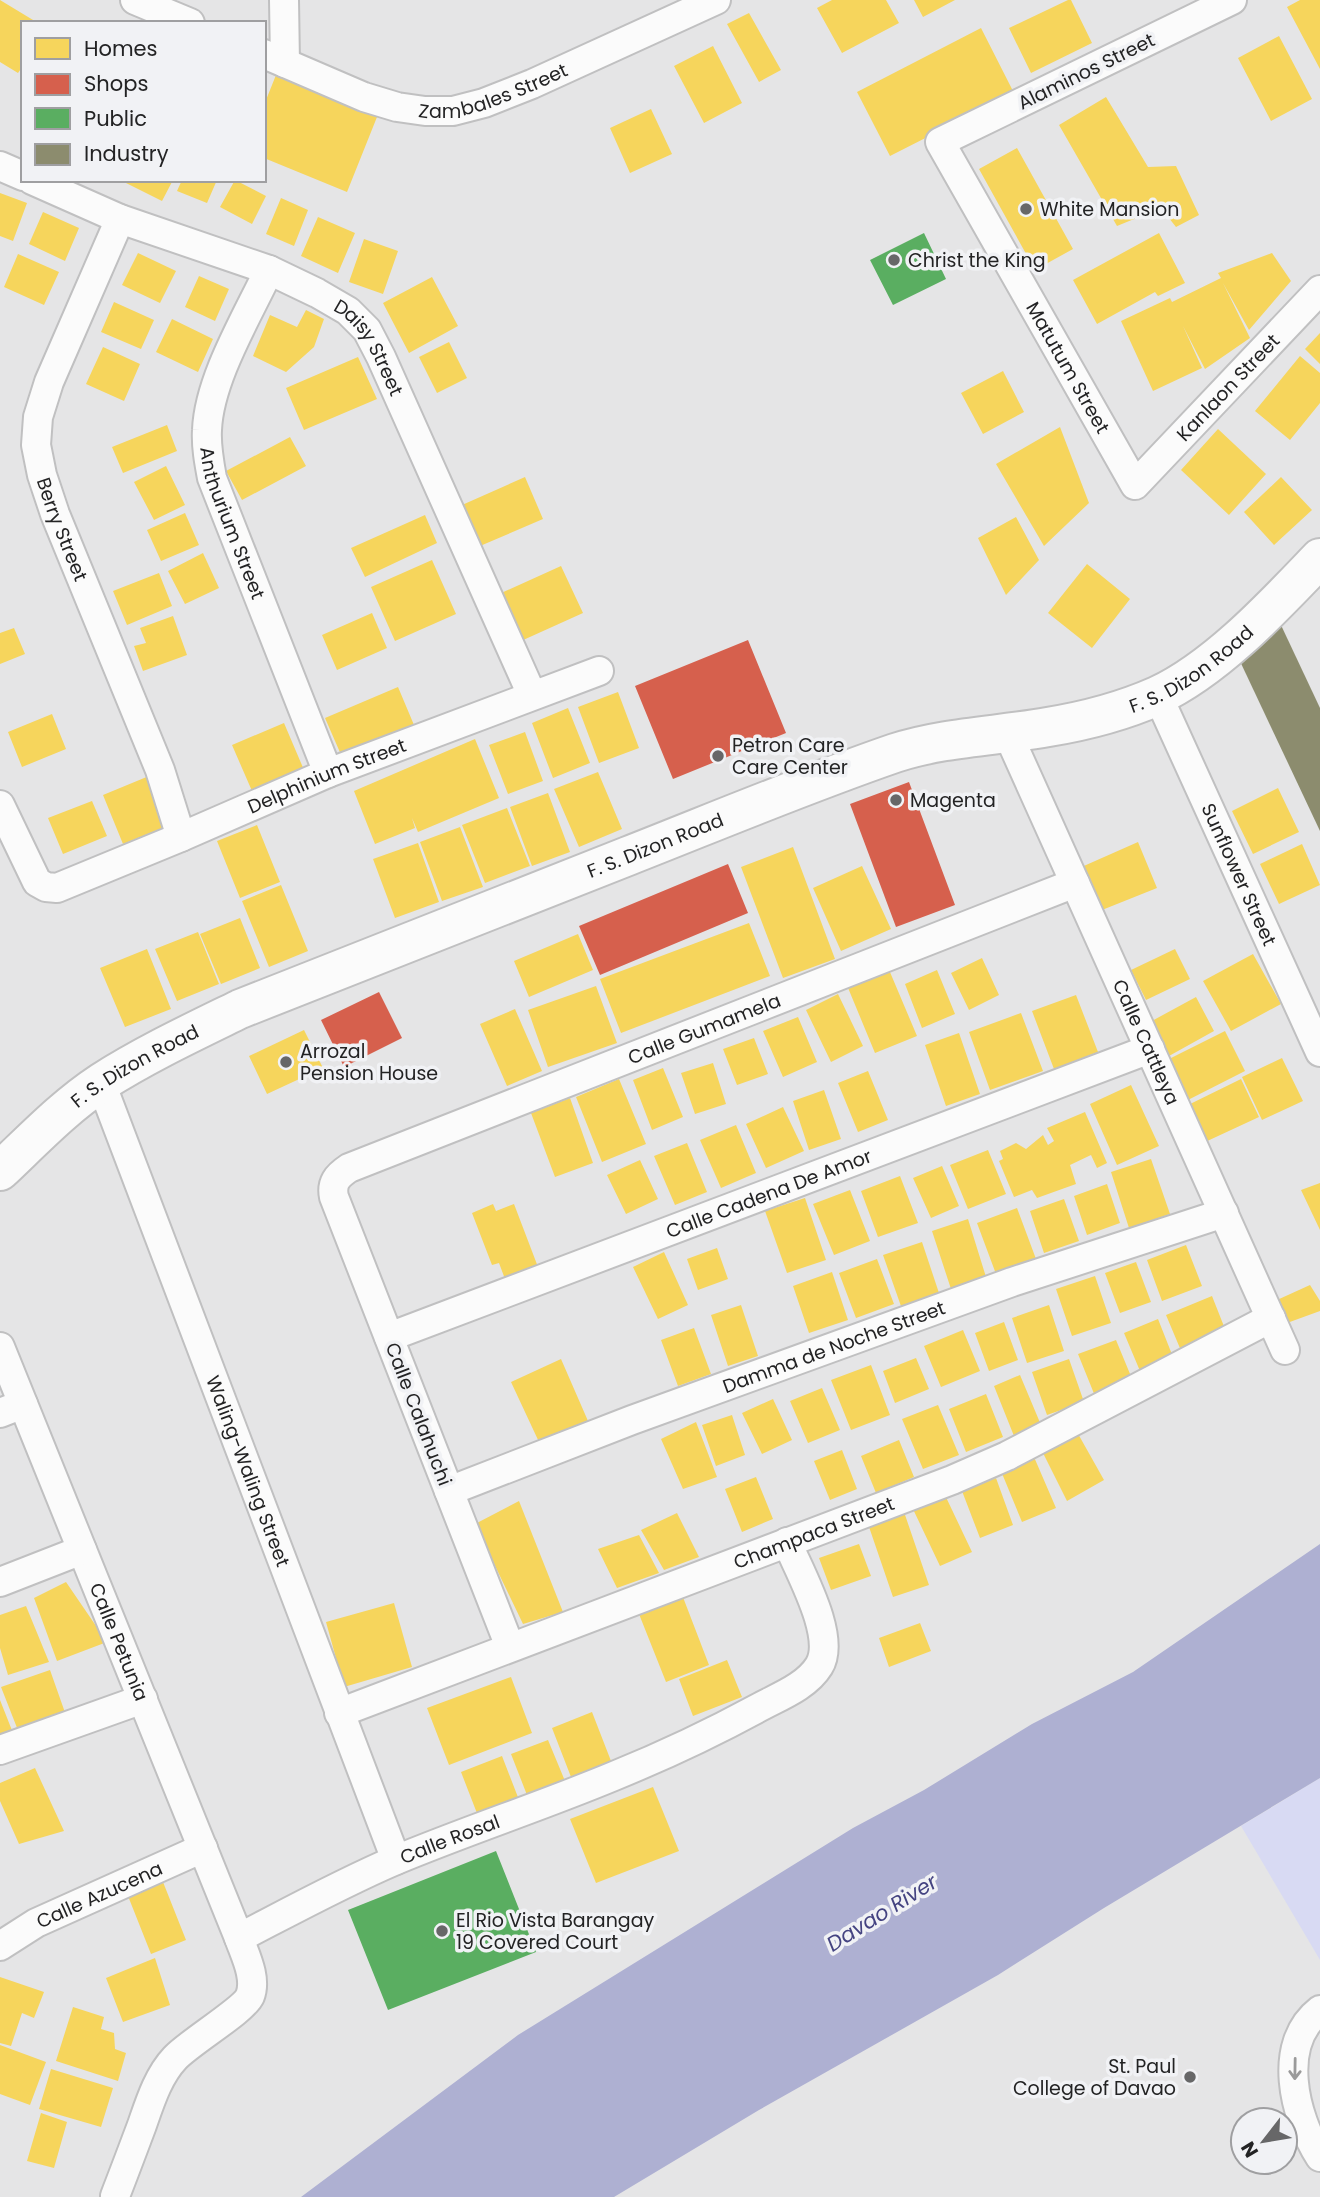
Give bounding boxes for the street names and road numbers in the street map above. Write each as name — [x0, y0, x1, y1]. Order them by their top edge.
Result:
street label: Alaminos Street — [1013, 27, 1159, 116]
street label: Zambales Street — [417, 57, 572, 125]
street label: Daisy Street — [329, 293, 410, 400]
street label: Matutum Street — [1019, 297, 1116, 439]
street label: Kanlaon Street — [1170, 328, 1286, 447]
street label: Anthurium Street — [193, 445, 271, 603]
street label: Berry Street — [30, 474, 94, 585]
street label: F. S. Dizon Road — [1125, 619, 1260, 720]
street label: Delphinium Street — [243, 732, 410, 820]
street label: Sunflower Street — [1195, 799, 1283, 950]
street label: F. S. Dizon Road — [583, 806, 727, 885]
street label: Calle Cattleya — [1106, 975, 1186, 1109]
street label: Calle Gumamela — [624, 987, 785, 1071]
street label: F. S. Dizon Road — [65, 1018, 204, 1114]
street label: Calle Cadena De Amor — [662, 1143, 876, 1245]
street label: Damma de Noche Street — [719, 1294, 949, 1400]
street label: Calle Calahuchi — [379, 1339, 458, 1490]
street label: Waling-Waling Street — [199, 1372, 296, 1571]
street label: Champaca Street — [730, 1490, 898, 1576]
street label: Calle Petunia — [83, 1579, 155, 1705]
street label: Calle Rosal — [396, 1808, 504, 1871]
street label: Calle Azucena — [32, 1855, 167, 1935]

